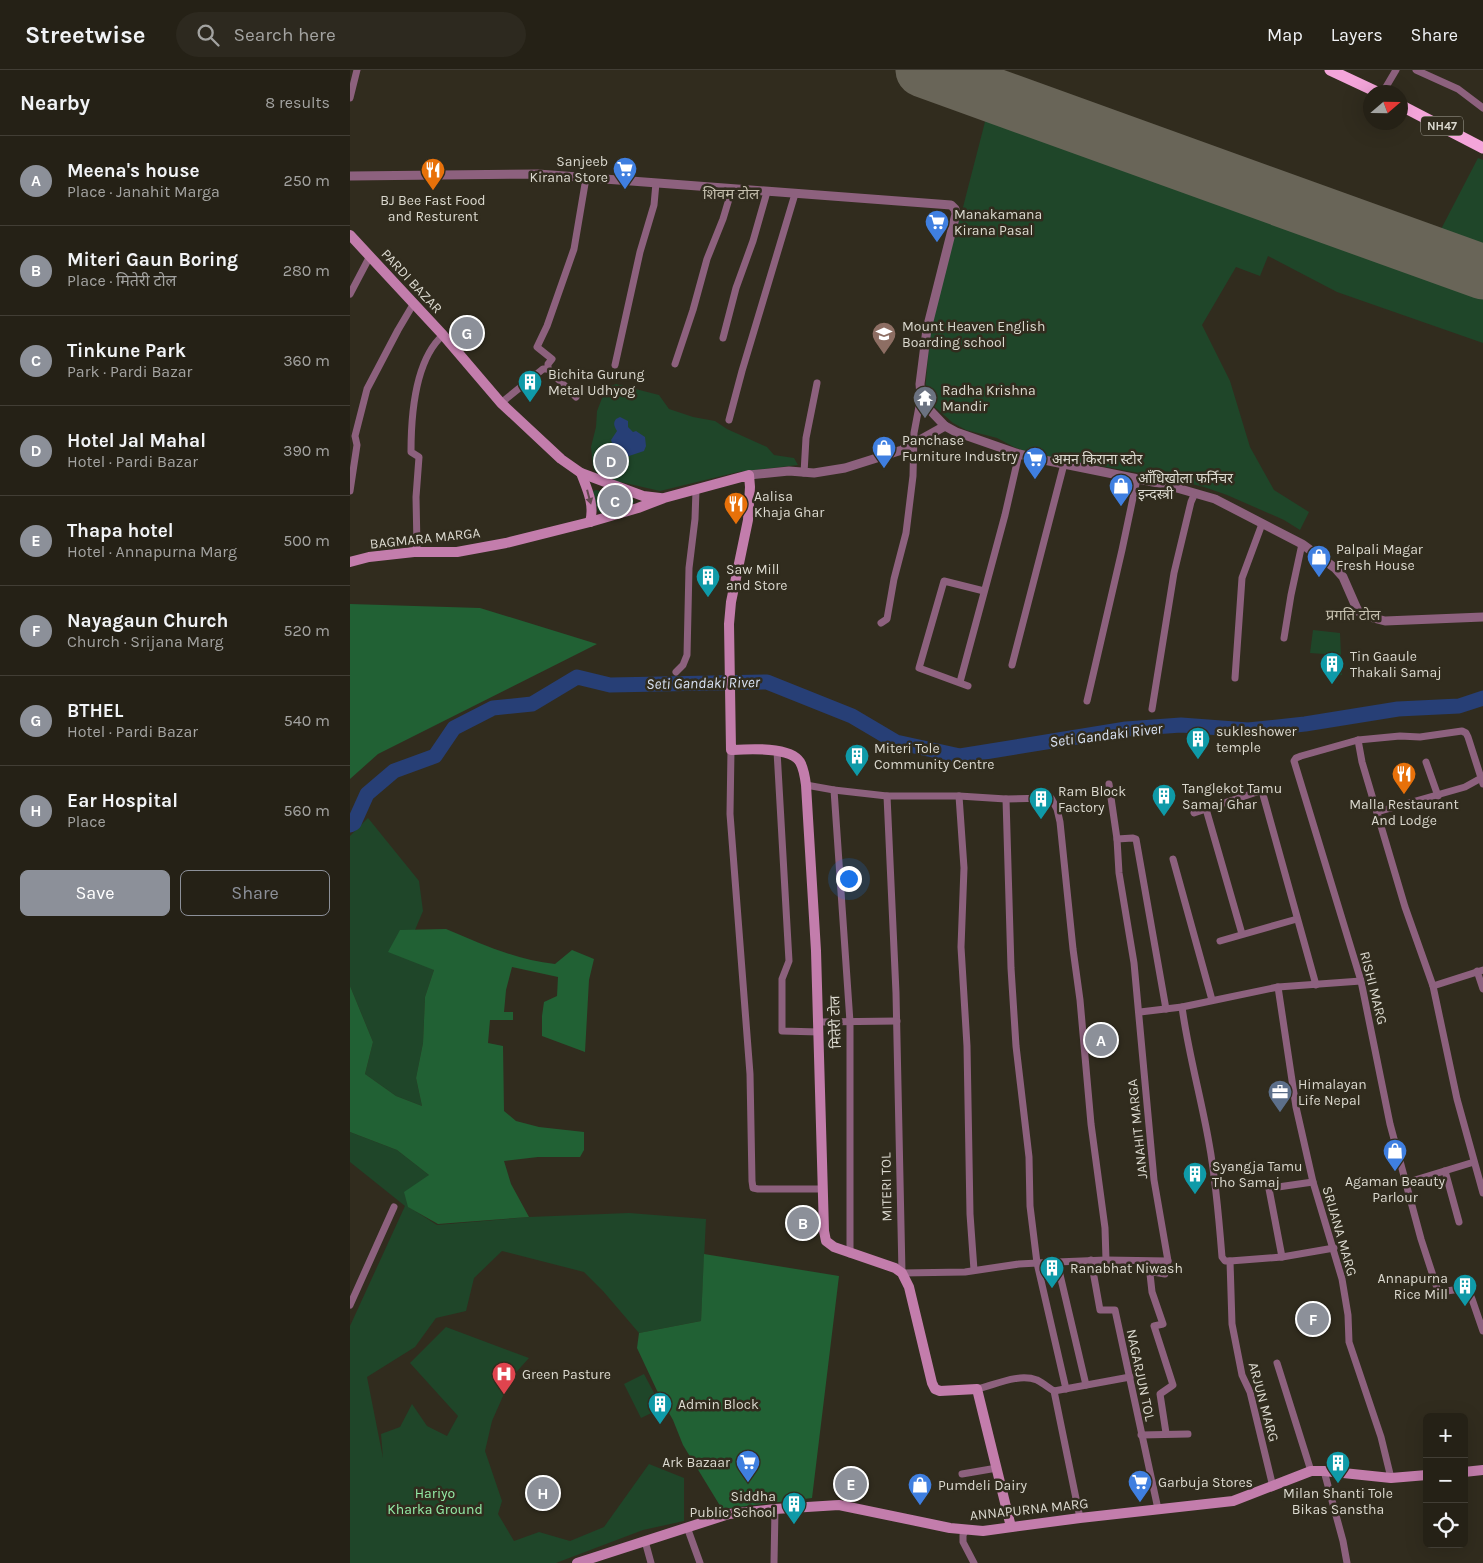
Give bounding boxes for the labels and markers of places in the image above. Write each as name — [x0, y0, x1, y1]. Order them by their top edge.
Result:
place label: Sanjeeb Kirana Store — [529, 153, 608, 186]
supermarket icon: Sanjeeb Kirana Store — [612, 156, 638, 190]
restaurant icon: BJ Bee Fast Food and Resturent — [420, 157, 446, 191]
place label: BJ Bee Fast Food and Resturent — [380, 192, 486, 225]
place label: Manakamana Kirana Pasal — [954, 206, 1042, 239]
supermarket icon: Manakamana Kirana Pasal — [924, 209, 950, 243]
pin: G — [451, 314, 483, 352]
place label: Mount Heaven English Boarding school — [902, 318, 1045, 351]
school or university icon: Mount Heaven English Boarding school — [871, 321, 897, 355]
place label: Bichita Gurung Metal Udhyog — [548, 366, 644, 399]
building icon: Bichita Gurung Metal Udhyog — [517, 369, 543, 403]
place label: Radha Krishna Mandir — [942, 382, 1036, 415]
temple icon: Radha Krishna Mandir — [912, 385, 938, 419]
place label: Panchase Furniture Industry — [902, 432, 1018, 465]
shop icon: Panchase Furniture Industry — [871, 435, 897, 469]
pin: D — [595, 442, 627, 480]
supermarket icon: अमन किराना स्टोर — [1022, 446, 1048, 480]
place label: अमन किराना स्टोर — [1052, 451, 1143, 468]
place label: आँधिखोला फर्निचर इन्दस्त्री — [1138, 469, 1233, 503]
shop icon: आँधिखोला फर्निचर इन्दस्त्री — [1108, 473, 1134, 507]
pin: C — [599, 482, 631, 520]
place label: Aalisa Khaja Ghar — [754, 488, 825, 521]
restaurant icon: Aalisa Khaja Ghar — [723, 491, 749, 525]
place label: Palpali Magar Fresh House — [1336, 541, 1424, 574]
shop icon: Palpali Magar Fresh House — [1306, 544, 1332, 578]
place label: Saw Mill and Store — [726, 561, 787, 594]
building icon: Saw Mill and Store — [695, 564, 721, 598]
place label: Tin Gaaule Thakali Samaj — [1350, 648, 1442, 681]
building icon: Tin Gaaule Thakali Samaj — [1319, 651, 1345, 685]
place label: sukleshower temple — [1216, 723, 1298, 756]
building icon: sukleshower temple — [1185, 726, 1211, 760]
place label: Miteri Tole Community Centre — [874, 740, 994, 773]
building icon: Miteri Tole Community Centre — [844, 743, 870, 777]
restaurant icon: Malla Restaurant And Lodge — [1391, 761, 1417, 795]
place label: Tanglekot Tamu Samaj Ghar — [1182, 780, 1282, 813]
place label: Ram Block Factory — [1058, 783, 1126, 816]
building icon: Tanglekot Tamu Samaj Ghar — [1151, 783, 1177, 817]
building icon: Ram Block Factory — [1028, 786, 1054, 820]
place label: Malla Restaurant And Lodge — [1349, 796, 1459, 829]
pin: A — [1085, 1021, 1117, 1059]
place label: Himalayan Life Nepal — [1298, 1076, 1367, 1109]
office icon: Himalayan Life Nepal — [1267, 1079, 1293, 1113]
shop icon: Agaman Beauty Parlour — [1382, 1138, 1408, 1172]
place label: Syangja Tamu Tho Samaj — [1212, 1158, 1303, 1191]
building icon: Syangja Tamu Tho Samaj — [1182, 1161, 1208, 1195]
place label: Agaman Beauty Parlour — [1345, 1173, 1446, 1206]
pin: B — [787, 1204, 819, 1242]
building icon: Ranabhat Niwash — [1039, 1255, 1065, 1289]
place label: Ranabhat Niwash — [1070, 1260, 1183, 1277]
place label: Annapurna Rice Mill — [1377, 1270, 1448, 1303]
building icon: Annapurna Rice Mill — [1452, 1273, 1478, 1307]
pin: F — [1297, 1300, 1329, 1338]
hospital icon: Green Pasture — [491, 1361, 517, 1395]
place label: Green Pasture — [522, 1366, 611, 1383]
building icon: Admin Block — [647, 1391, 673, 1425]
place label: Admin Block — [678, 1396, 759, 1413]
supermarket icon: Ark Bazaar — [735, 1449, 761, 1483]
building icon: Milan Shanti Tole Bikas Sanstha — [1325, 1450, 1351, 1484]
place label: Ark Bazaar — [662, 1454, 731, 1471]
pin: E — [835, 1465, 867, 1503]
supermarket icon: Garbuja Stores — [1127, 1469, 1153, 1503]
shop icon: Pumdeli Dairy — [907, 1472, 933, 1506]
pin: H — [527, 1474, 559, 1512]
place label: Garbuja Stores — [1158, 1474, 1253, 1491]
place label: Pumdeli Dairy — [938, 1477, 1027, 1494]
place label: Milan Shanti Tole Bikas Sanstha — [1283, 1485, 1393, 1518]
place label: Siddha Public School — [689, 1488, 776, 1521]
building icon: Siddha Public School — [781, 1491, 807, 1525]

